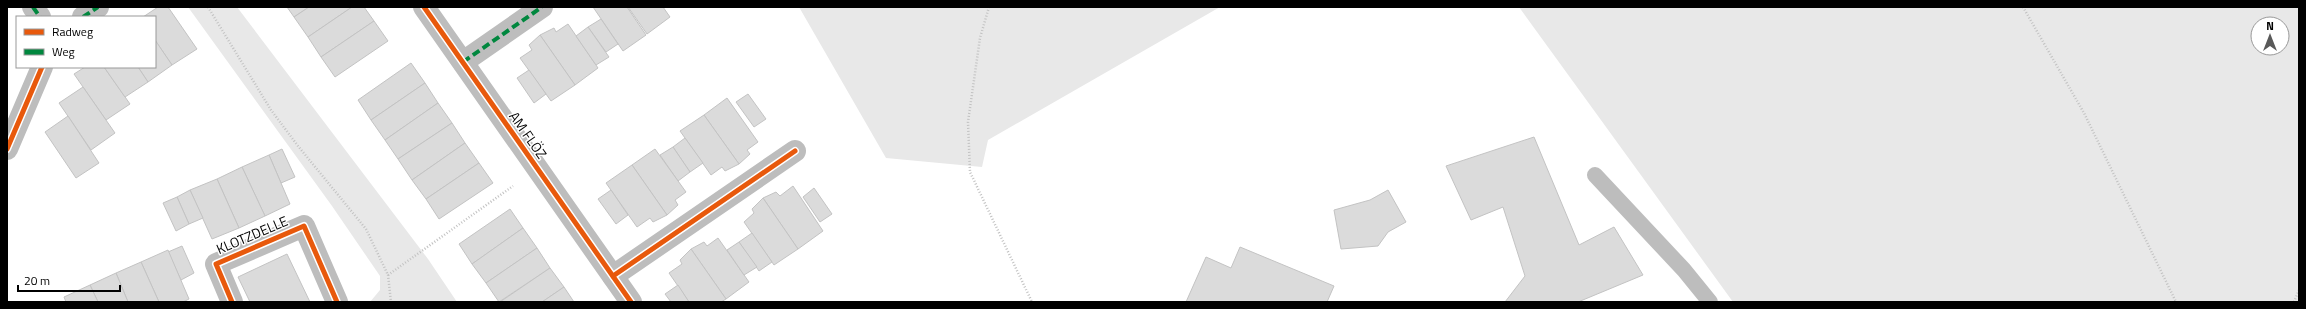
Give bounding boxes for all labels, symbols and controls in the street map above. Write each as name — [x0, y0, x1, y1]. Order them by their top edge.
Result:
legend — [16, 16, 156, 68]
north arrow — [2250, 16, 2290, 56]
text: N — [2266, 18, 2274, 34]
text: Radweg — [52, 22, 93, 41]
text: Weg — [52, 42, 75, 61]
street label: AM FLÖZ — [504, 107, 552, 163]
street label: KLOTZDELLE — [213, 210, 291, 259]
scale bar — [18, 267, 120, 293]
text: 20 m — [24, 271, 50, 290]

